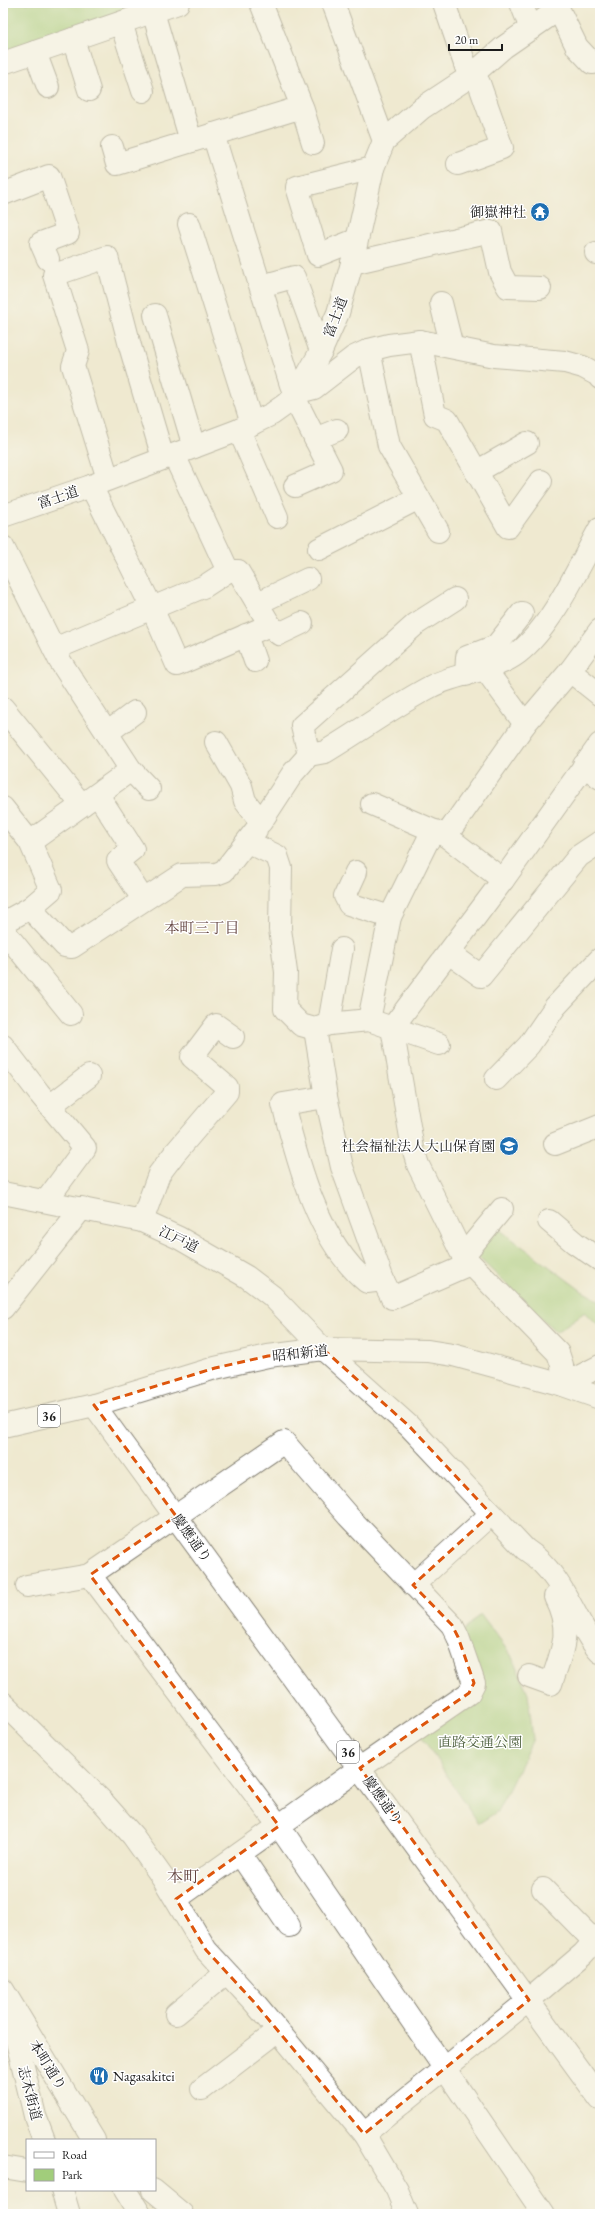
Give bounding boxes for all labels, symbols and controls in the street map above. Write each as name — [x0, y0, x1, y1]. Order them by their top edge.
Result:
scale bar — [449, 26, 502, 52]
text: 20 m — [455, 32, 479, 48]
temple icon: 御嶽神社 — [529, 201, 551, 223]
place label: 御嶽神社 — [470, 203, 526, 221]
street label: 富士道 — [319, 294, 351, 340]
street label: 富士道 — [35, 482, 81, 512]
district label: 本町三丁目 — [164, 918, 240, 937]
school or university icon: 社会福祉法人大山保育園 — [498, 1135, 520, 1157]
place label: 社会福祉法人大山保育園 — [341, 1137, 495, 1155]
street label: 江戸道 — [156, 1222, 202, 1256]
street label: 昭和新道 — [271, 1341, 329, 1365]
road number: 36 — [38, 1405, 60, 1427]
street label: 慶應通り — [168, 1510, 216, 1566]
park label: 直路交通公園 — [438, 1733, 522, 1751]
road number: 36 — [337, 1741, 359, 1763]
street label: 慶應通り — [359, 1772, 407, 1828]
district label: 本町 — [167, 1866, 199, 1887]
street label: 本町通り — [26, 2036, 70, 2094]
street label: 志木街道 — [14, 2064, 46, 2122]
restaurant icon: Nagasakitei — [88, 2065, 110, 2087]
place label: Nagasakitei — [113, 2067, 175, 2085]
legend — [26, 2139, 156, 2191]
text: Road — [62, 2147, 88, 2163]
text: Park — [62, 2167, 83, 2183]

